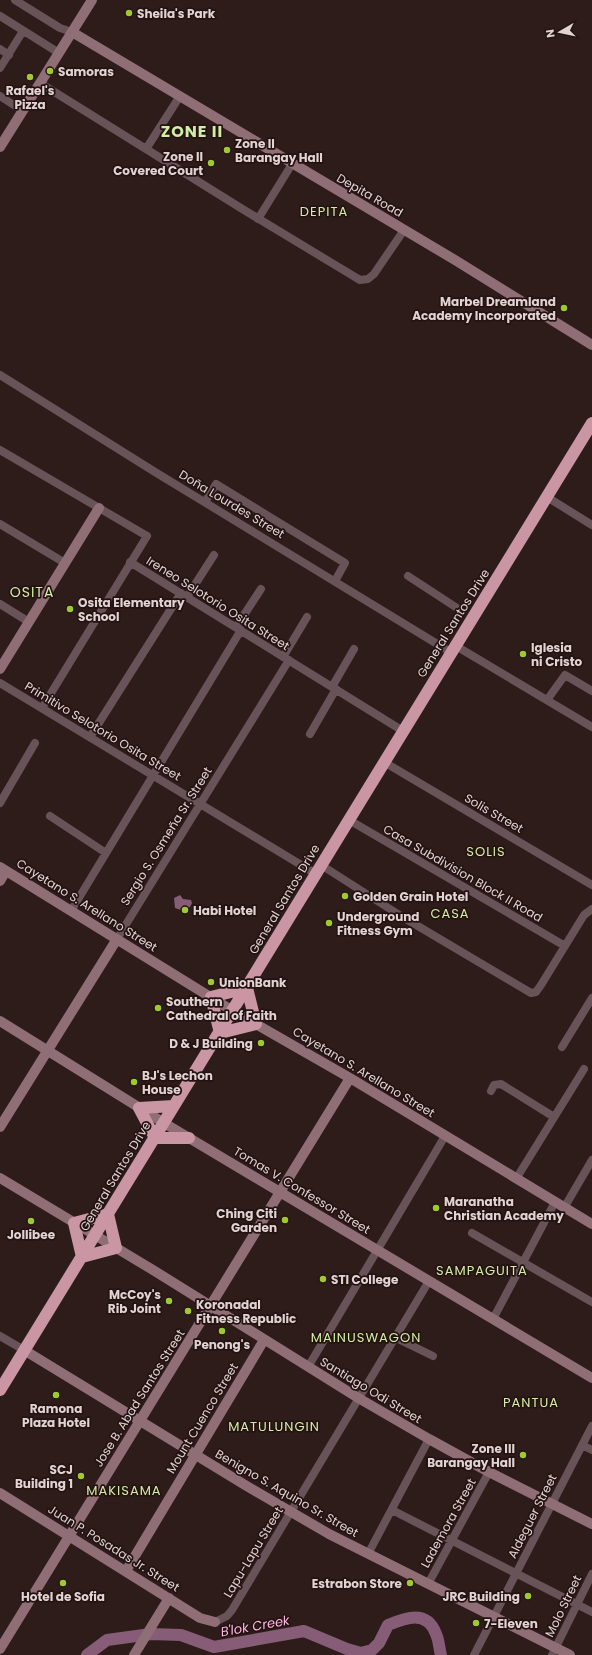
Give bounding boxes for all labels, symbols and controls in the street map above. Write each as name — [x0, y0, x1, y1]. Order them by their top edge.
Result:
place label: Sheila's Park — [137, 5, 216, 22]
marker: Sheila's Park — [124, 8, 134, 18]
north arrow — [540, 12, 580, 52]
text: N — [542, 28, 559, 39]
place label: Samoras — [58, 63, 114, 80]
marker: Samoras — [45, 66, 55, 76]
marker: Rafael's Pizza — [25, 72, 35, 82]
place label: Rafael's Pizza — [6, 82, 55, 113]
district label: ZONE II — [161, 120, 223, 143]
place label: Zone II Barangay Hall — [235, 135, 323, 166]
marker: Zone II Barangay Hall — [222, 145, 232, 155]
place label: Zone II Covered Court — [113, 148, 203, 179]
marker: Zone II Covered Court — [206, 158, 216, 168]
street label: Depita Road — [334, 169, 406, 221]
district label: DEPITA — [300, 202, 348, 221]
place label: Marbel Dreamland Academy Incorporated — [412, 293, 556, 324]
marker: Marbel Dreamland Academy Incorporated — [559, 303, 569, 313]
street label: Doña Lourdes Street — [176, 466, 288, 542]
street label: Ireneo Selotorio Osita Street — [143, 552, 293, 654]
street label: General Santos Drive — [413, 565, 493, 681]
district label: OSITA — [10, 582, 54, 602]
place label: Osita Elementary School — [78, 594, 185, 625]
marker: Osita Elementary School — [65, 604, 75, 614]
place label: Iglesia ni Cristo — [531, 639, 583, 670]
marker: Iglesia ni Cristo — [518, 649, 528, 659]
street label: Primitivo Selotorio Osita Street — [22, 677, 184, 785]
street label: Sergio S. Osmeña Sr. Street — [116, 763, 216, 909]
street label: Solis Street — [462, 789, 526, 837]
street label: Casa Subdivision Block II Road — [380, 820, 546, 926]
street label: General Santos Drive — [245, 841, 323, 957]
district label: SOLIS — [466, 842, 506, 861]
street label: Cayetano S. Arellano Street — [13, 855, 161, 955]
place label: Golden Grain Hotel — [353, 888, 468, 905]
marker: Golden Grain Hotel — [340, 891, 350, 901]
place label: Habi Hotel — [193, 902, 256, 919]
district label: CASA — [430, 904, 470, 923]
marker: Habi Hotel — [180, 905, 190, 915]
place label: Underground Fitness Gym — [337, 908, 419, 939]
marker: Underground Fitness Gym — [324, 918, 334, 928]
place label: UnionBank — [219, 974, 287, 991]
marker: UnionBank — [206, 977, 216, 987]
place label: Southern Cathedral of Faith — [166, 993, 277, 1024]
marker: Southern Cathedral of Faith — [153, 1003, 163, 1013]
street label: Cayetano S. Arellano Street — [290, 1023, 438, 1121]
place label: D & J Building — [169, 1035, 253, 1052]
marker: D & J Building — [256, 1038, 266, 1048]
place label: BJ's Lechon House — [142, 1067, 213, 1098]
marker: BJ's Lechon House — [129, 1077, 139, 1087]
street label: General Santos Drive — [76, 1118, 154, 1234]
street label: Tomas V. Confessor Street — [230, 1142, 374, 1238]
place label: Maranatha Christian Academy — [444, 1193, 564, 1224]
marker: Maranatha Christian Academy — [431, 1203, 441, 1213]
place label: Ching Citi Garden — [216, 1205, 277, 1236]
marker: Ching Citi Garden — [280, 1215, 290, 1225]
marker: Jollibee — [26, 1216, 36, 1226]
place label: Jollibee — [7, 1226, 56, 1243]
district label: SAMPAGUITA — [436, 1261, 528, 1280]
place label: STI College — [331, 1271, 399, 1288]
marker: STI College — [318, 1274, 328, 1284]
place label: McCoy's Rib Joint — [108, 1286, 161, 1317]
marker: McCoy's Rib Joint — [164, 1296, 174, 1306]
place label: Koronadal Fitness Republic — [196, 1296, 296, 1327]
marker: Koronadal Fitness Republic — [183, 1306, 193, 1316]
street label: Jose B. Abad Santos Street — [90, 1326, 188, 1470]
marker: Penong's — [217, 1326, 227, 1336]
district label: MAINUSWAGON — [311, 1328, 421, 1347]
place label: Penong's — [194, 1336, 250, 1353]
street label: Santiago Odi Street — [317, 1353, 425, 1427]
street label: Mount Cuenco Street — [162, 1359, 242, 1477]
marker: Ramona Plaza Hotel — [51, 1390, 61, 1400]
district label: PANTUA — [503, 1393, 559, 1412]
place label: Ramona Plaza Hotel — [22, 1400, 90, 1431]
district label: MATULUNGIN — [228, 1417, 320, 1436]
place label: Zone III Barangay Hall — [427, 1440, 515, 1471]
street label: Benigno S. Aquino Sr. Street — [212, 1445, 362, 1541]
marker: Zone III Barangay Hall — [518, 1450, 528, 1460]
place label: SCJ Building 1 — [15, 1461, 73, 1492]
marker: SCJ Building 1 — [76, 1471, 86, 1481]
street label: Aldeguer Street — [503, 1471, 561, 1561]
street label: Lademora Street — [416, 1475, 480, 1571]
district label: MAKISAMA — [86, 1481, 162, 1500]
street label: Juan P. Posadas Jr. Street — [45, 1500, 183, 1596]
street label: Lapu-Lapu Street — [219, 1503, 287, 1601]
street label: Molo Street — [541, 1572, 585, 1640]
place label: Estrabon Store — [312, 1575, 403, 1592]
marker: Hotel de Sofia — [58, 1578, 68, 1588]
marker: Estrabon Store — [405, 1578, 415, 1588]
place label: Hotel de Sofia — [21, 1588, 105, 1605]
place label: JRC Building — [443, 1588, 520, 1605]
marker: JRC Building — [523, 1591, 533, 1601]
water label: B'lok Creek — [219, 1610, 292, 1641]
place label: 7-Eleven — [484, 1615, 538, 1632]
marker: 7-Eleven — [471, 1618, 481, 1628]

